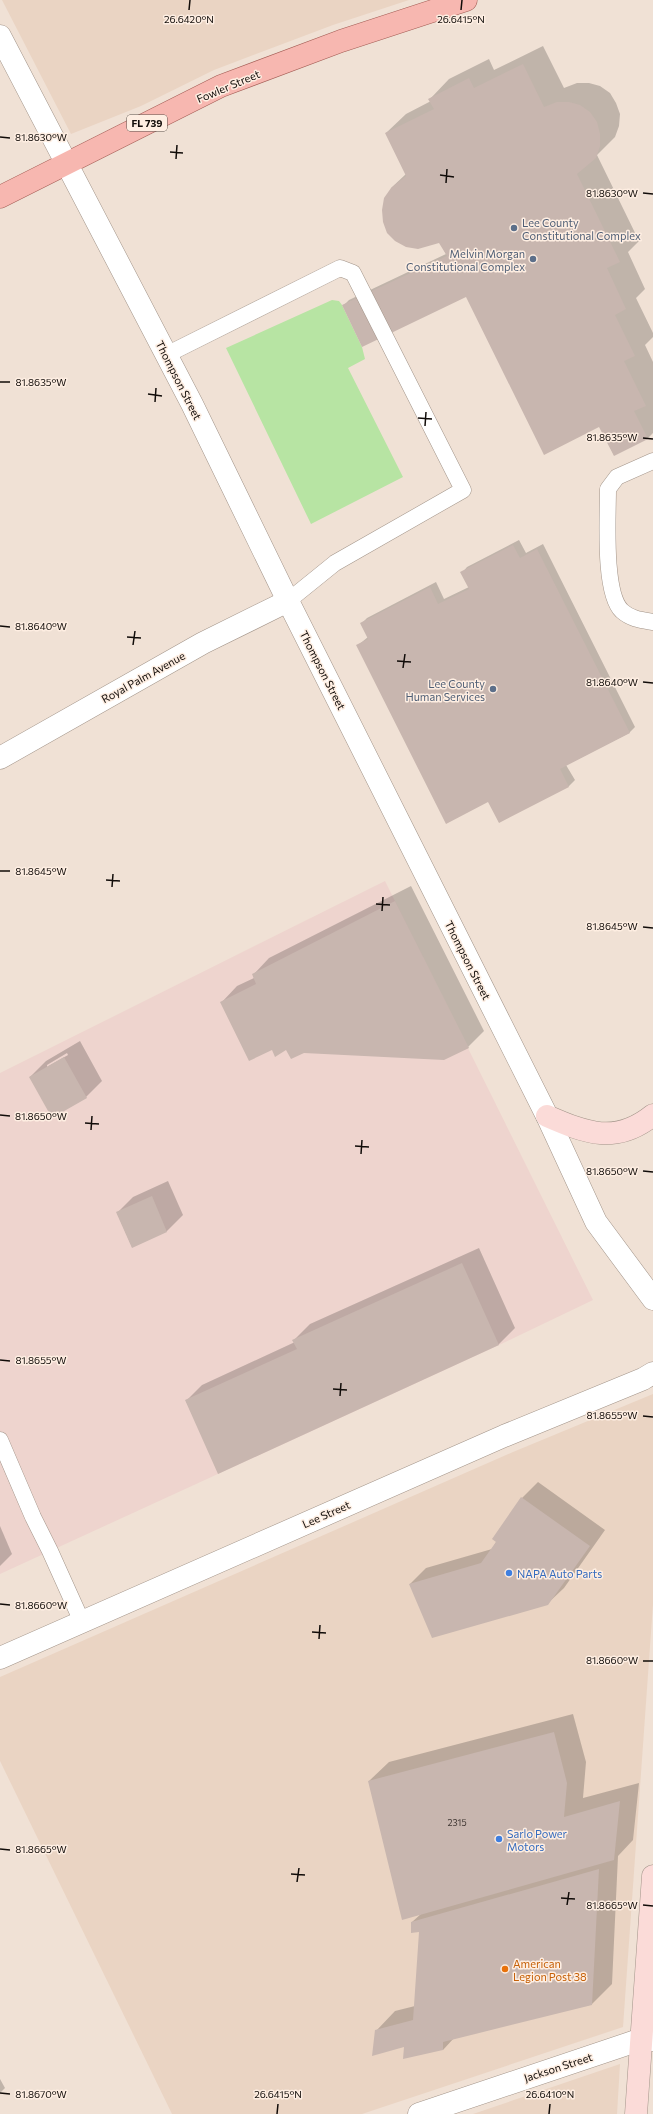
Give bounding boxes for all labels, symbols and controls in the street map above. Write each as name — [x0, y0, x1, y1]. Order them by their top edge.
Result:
text: 26.6420°N — [164, 13, 214, 25]
text: 26.6415°N — [437, 13, 485, 25]
street label: Fowler Street — [194, 67, 262, 105]
road number: FL 739 — [127, 115, 167, 131]
text: 81.8630°W — [15, 131, 67, 143]
text: 81.8630°W — [586, 187, 638, 199]
place label: Lee County Constitutional Complex — [522, 216, 641, 242]
marker: Lee County Constitutional Complex — [509, 223, 519, 233]
place label: Melvin Morgan Constitutional Complex — [406, 247, 525, 273]
marker: Melvin Morgan Constitutional Complex — [528, 254, 538, 264]
street label: Thompson Street — [153, 338, 205, 422]
text: 81.8635°W — [15, 376, 67, 388]
text: 81.8635°W — [586, 431, 638, 443]
text: 81.8640°W — [15, 620, 67, 632]
street label: Thompson Street — [297, 628, 349, 712]
street label: Royal Palm Avenue — [99, 649, 187, 705]
text: 81.8640°W — [586, 676, 638, 688]
place label: Lee County Human Services — [405, 677, 485, 703]
marker: Lee County Human Services — [488, 684, 498, 694]
text: 81.8645°W — [15, 865, 67, 877]
street label: Thompson Street — [442, 918, 494, 1002]
text: 81.8645°W — [586, 920, 638, 932]
text: 81.8650°W — [15, 1110, 67, 1122]
text: 81.8650°W — [586, 1165, 638, 1177]
text: 81.8655°W — [15, 1354, 67, 1366]
text: 81.8655°W — [586, 1409, 638, 1421]
street label: Lee Street — [300, 1497, 352, 1530]
place label: NAPA Auto Parts — [517, 1567, 602, 1580]
marker: NAPA Auto Parts — [504, 1568, 514, 1578]
text: 81.8660°W — [15, 1599, 67, 1611]
text: 81.8660°W — [586, 1654, 638, 1666]
house number: 2315 — [447, 1817, 467, 1828]
place label: Sarlo Power Motors — [507, 1827, 568, 1853]
marker: Sarlo Power Motors — [494, 1834, 504, 1844]
text: 81.8665°W — [15, 1843, 67, 1855]
text: 81.8665°W — [586, 1899, 638, 1911]
place label: American Legion Post 38 — [513, 1957, 587, 1983]
marker: American Legion Post 38 — [500, 1964, 510, 1974]
street label: Jackson Street — [522, 2050, 595, 2085]
text: 81.8670°W — [15, 2088, 67, 2100]
text: 26.6415°N — [254, 2088, 302, 2100]
text: 26.6410°N — [526, 2088, 574, 2100]

